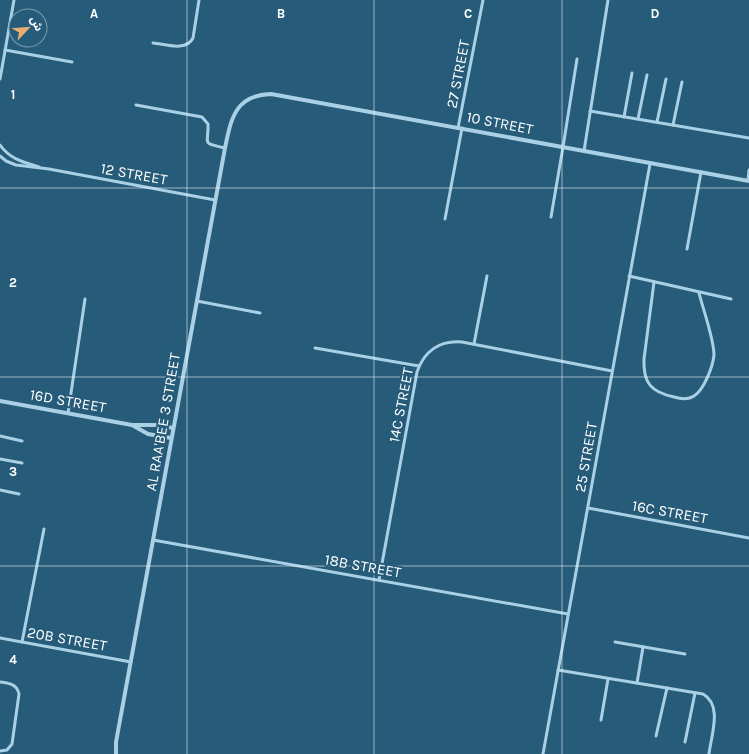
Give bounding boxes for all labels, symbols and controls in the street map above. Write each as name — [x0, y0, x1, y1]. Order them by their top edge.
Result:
text: A — [90, 6, 98, 21]
text: B — [277, 6, 285, 21]
text: C — [464, 6, 472, 21]
text: D — [651, 6, 660, 21]
north arrow — [8, 8, 48, 48]
text: ش — [27, 14, 46, 33]
street label: 27 STREET — [443, 38, 474, 110]
text: 1 — [11, 87, 15, 102]
street label: 10 STREET — [465, 108, 535, 138]
street label: 12 STREET — [99, 159, 169, 189]
text: 2 — [9, 275, 17, 290]
street label: AL RAA'BEE 3 STREET — [142, 351, 184, 492]
street label: 14C STREET — [385, 365, 417, 444]
street label: 16D STREET — [28, 385, 108, 417]
street label: 25 STREET — [571, 420, 601, 493]
text: 3 — [9, 464, 17, 479]
street label: 16C STREET — [631, 497, 710, 528]
street label: 18B STREET — [323, 550, 403, 582]
street label: 20B STREET — [26, 623, 109, 655]
text: 4 — [9, 652, 17, 667]

